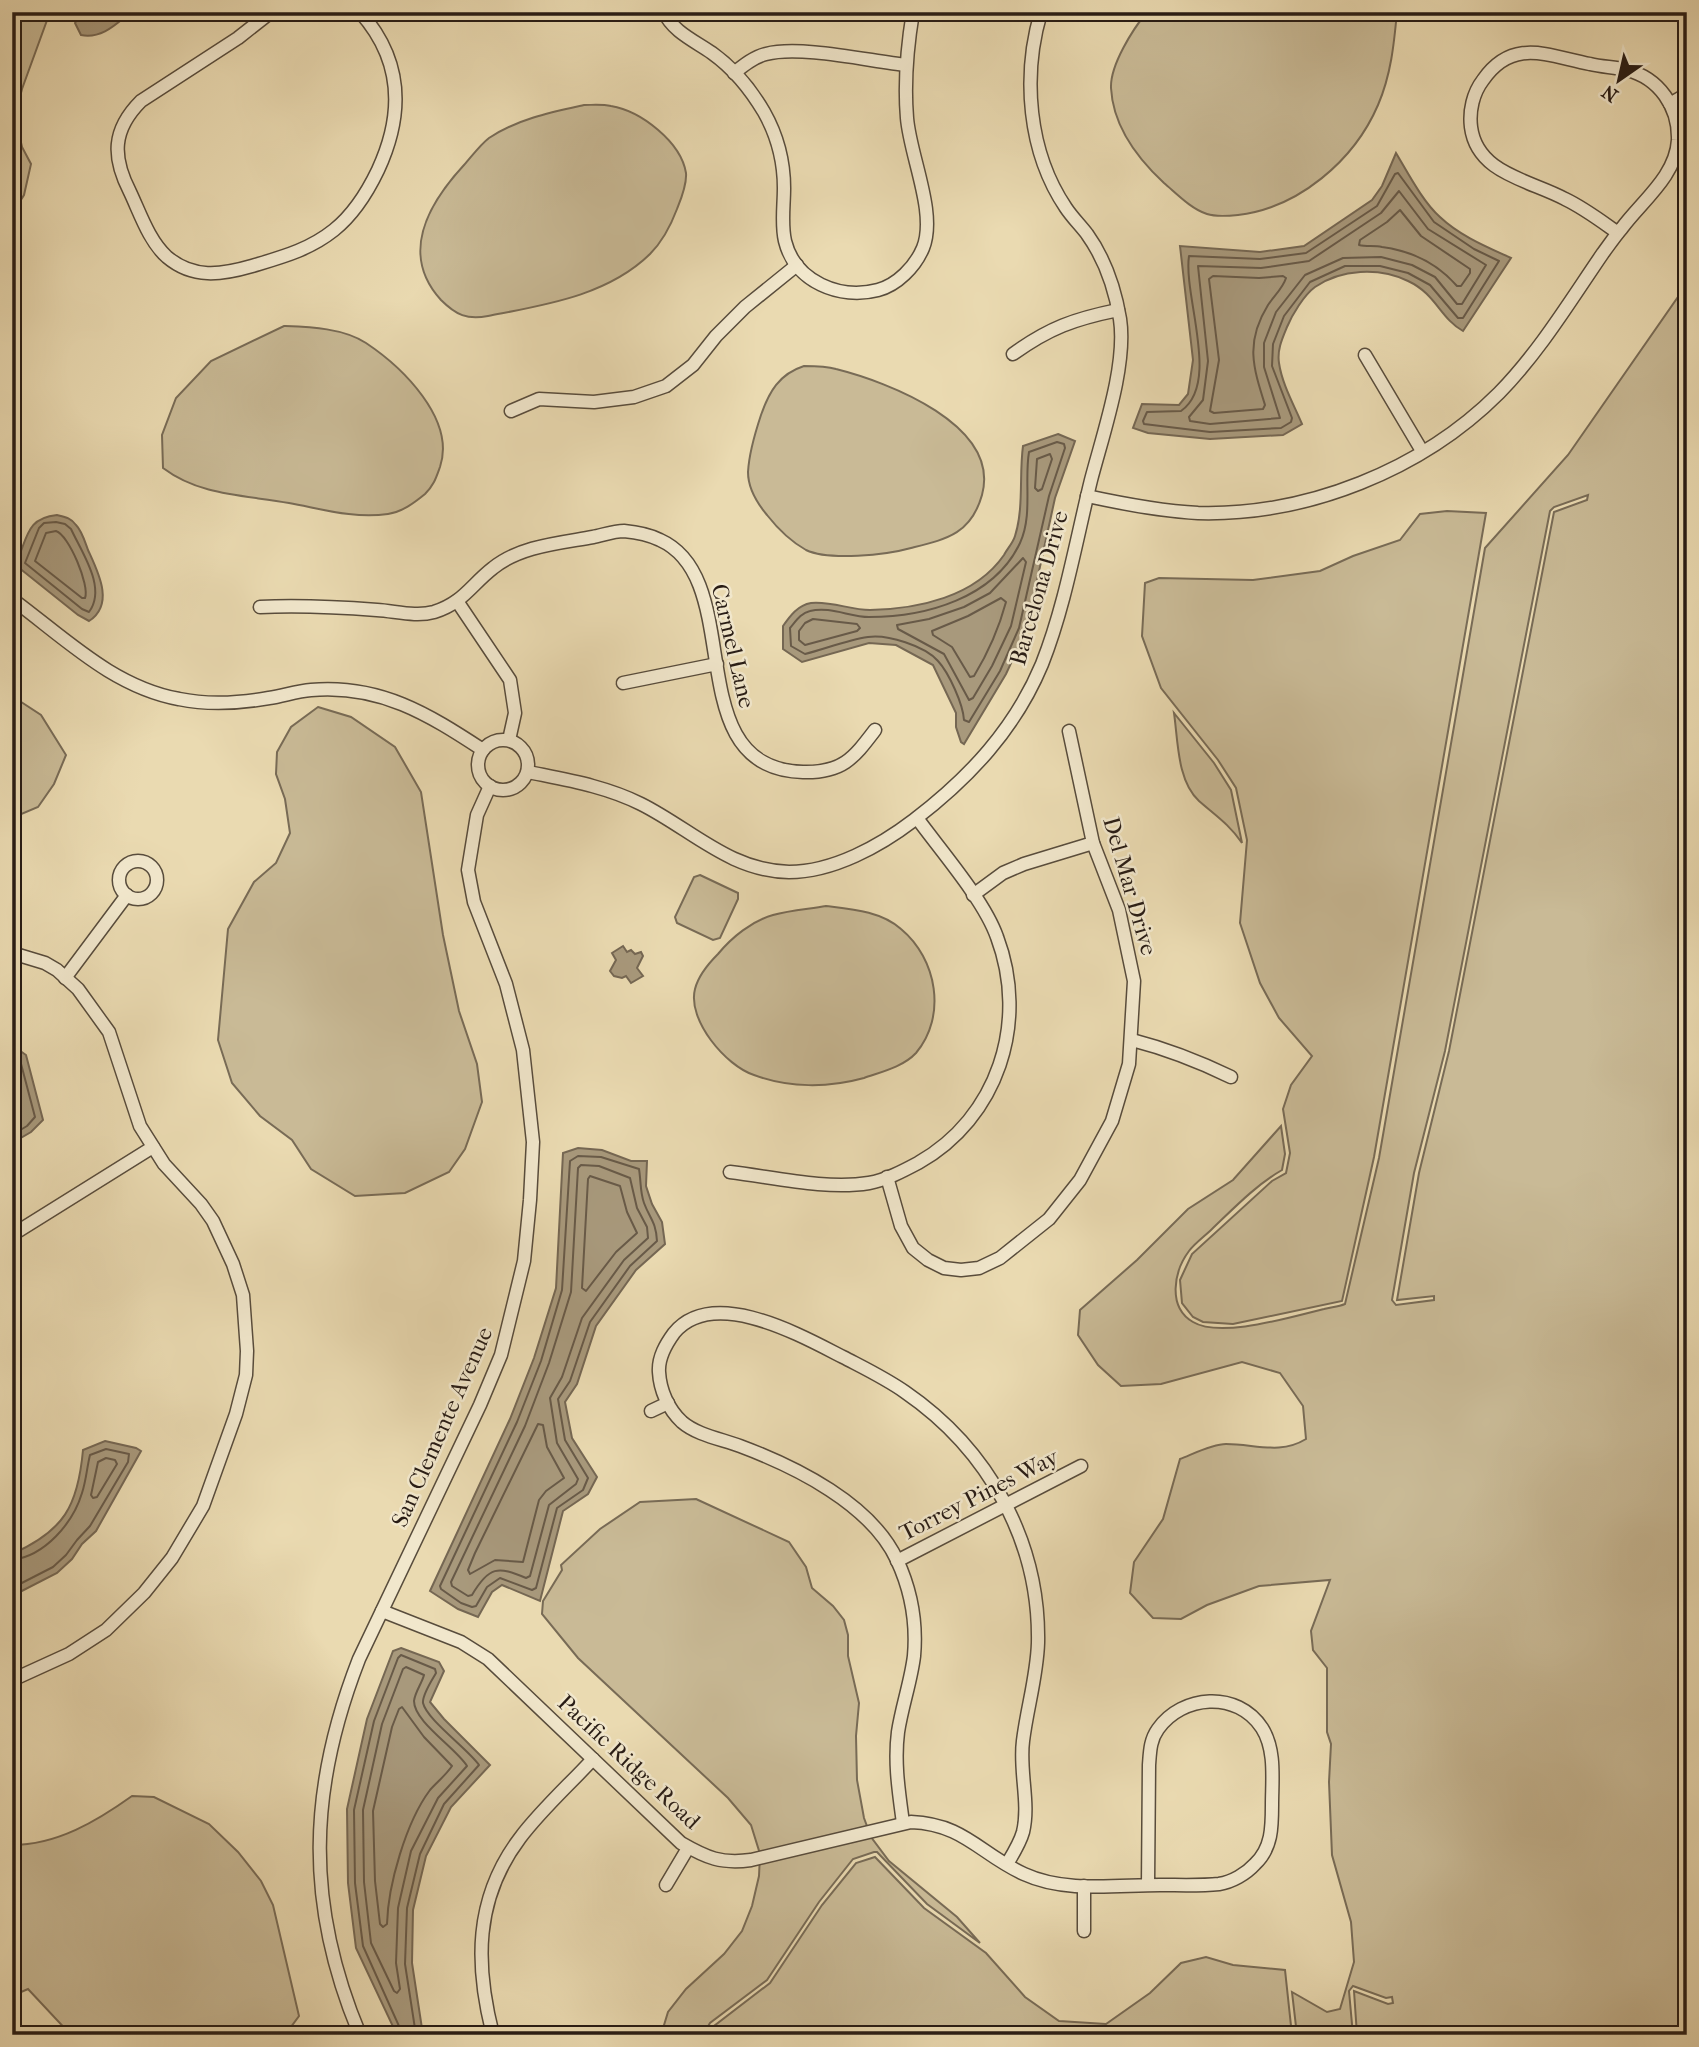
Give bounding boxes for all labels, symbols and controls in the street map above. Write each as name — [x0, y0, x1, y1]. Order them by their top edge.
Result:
north arrow — [1584, 46, 1654, 116]
text: N — [1597, 80, 1622, 106]
street label: Barcelona Drive — [1004, 508, 1074, 668]
street label: Carmel Lane — [706, 581, 760, 711]
street label: Del Mar Drive — [1097, 814, 1163, 958]
street label: San Clemente Avenue — [386, 1323, 498, 1531]
street label: Torrey Pines Way — [895, 1443, 1064, 1547]
street label: Pacific Ridge Road — [552, 1689, 706, 1835]

